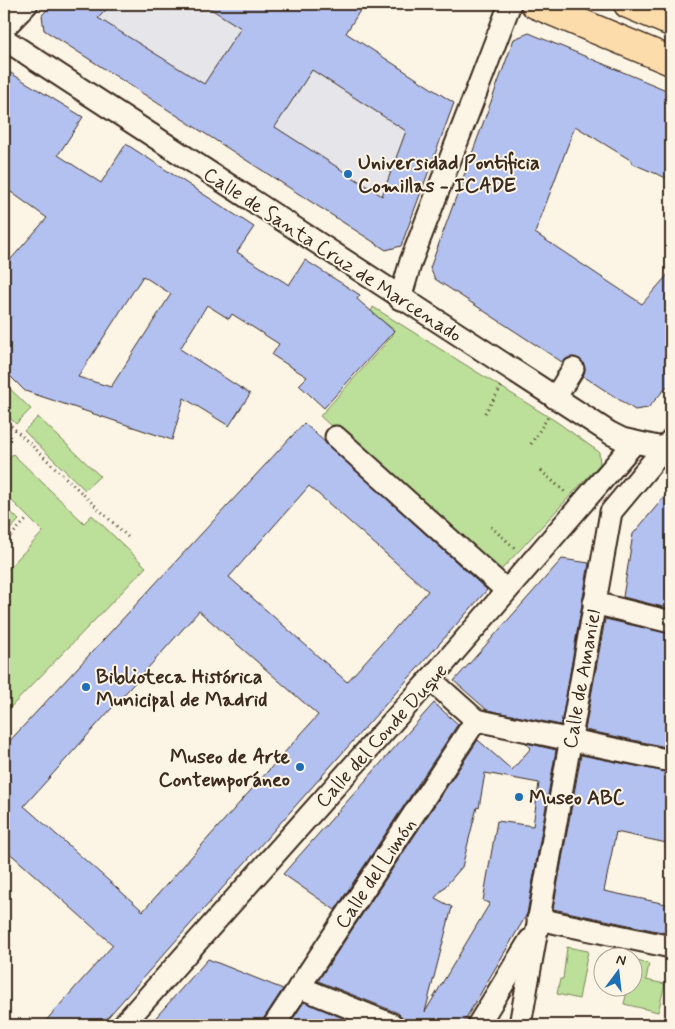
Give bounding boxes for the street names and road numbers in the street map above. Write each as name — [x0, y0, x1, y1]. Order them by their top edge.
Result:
street label: Calle de Santa Cruz de Marcenado — [198, 161, 467, 349]
street label: Calle de Amaniel — [557, 608, 608, 751]
street label: Calle del Conde Duque — [310, 658, 454, 814]
street label: Calle del Limón — [329, 813, 423, 935]

